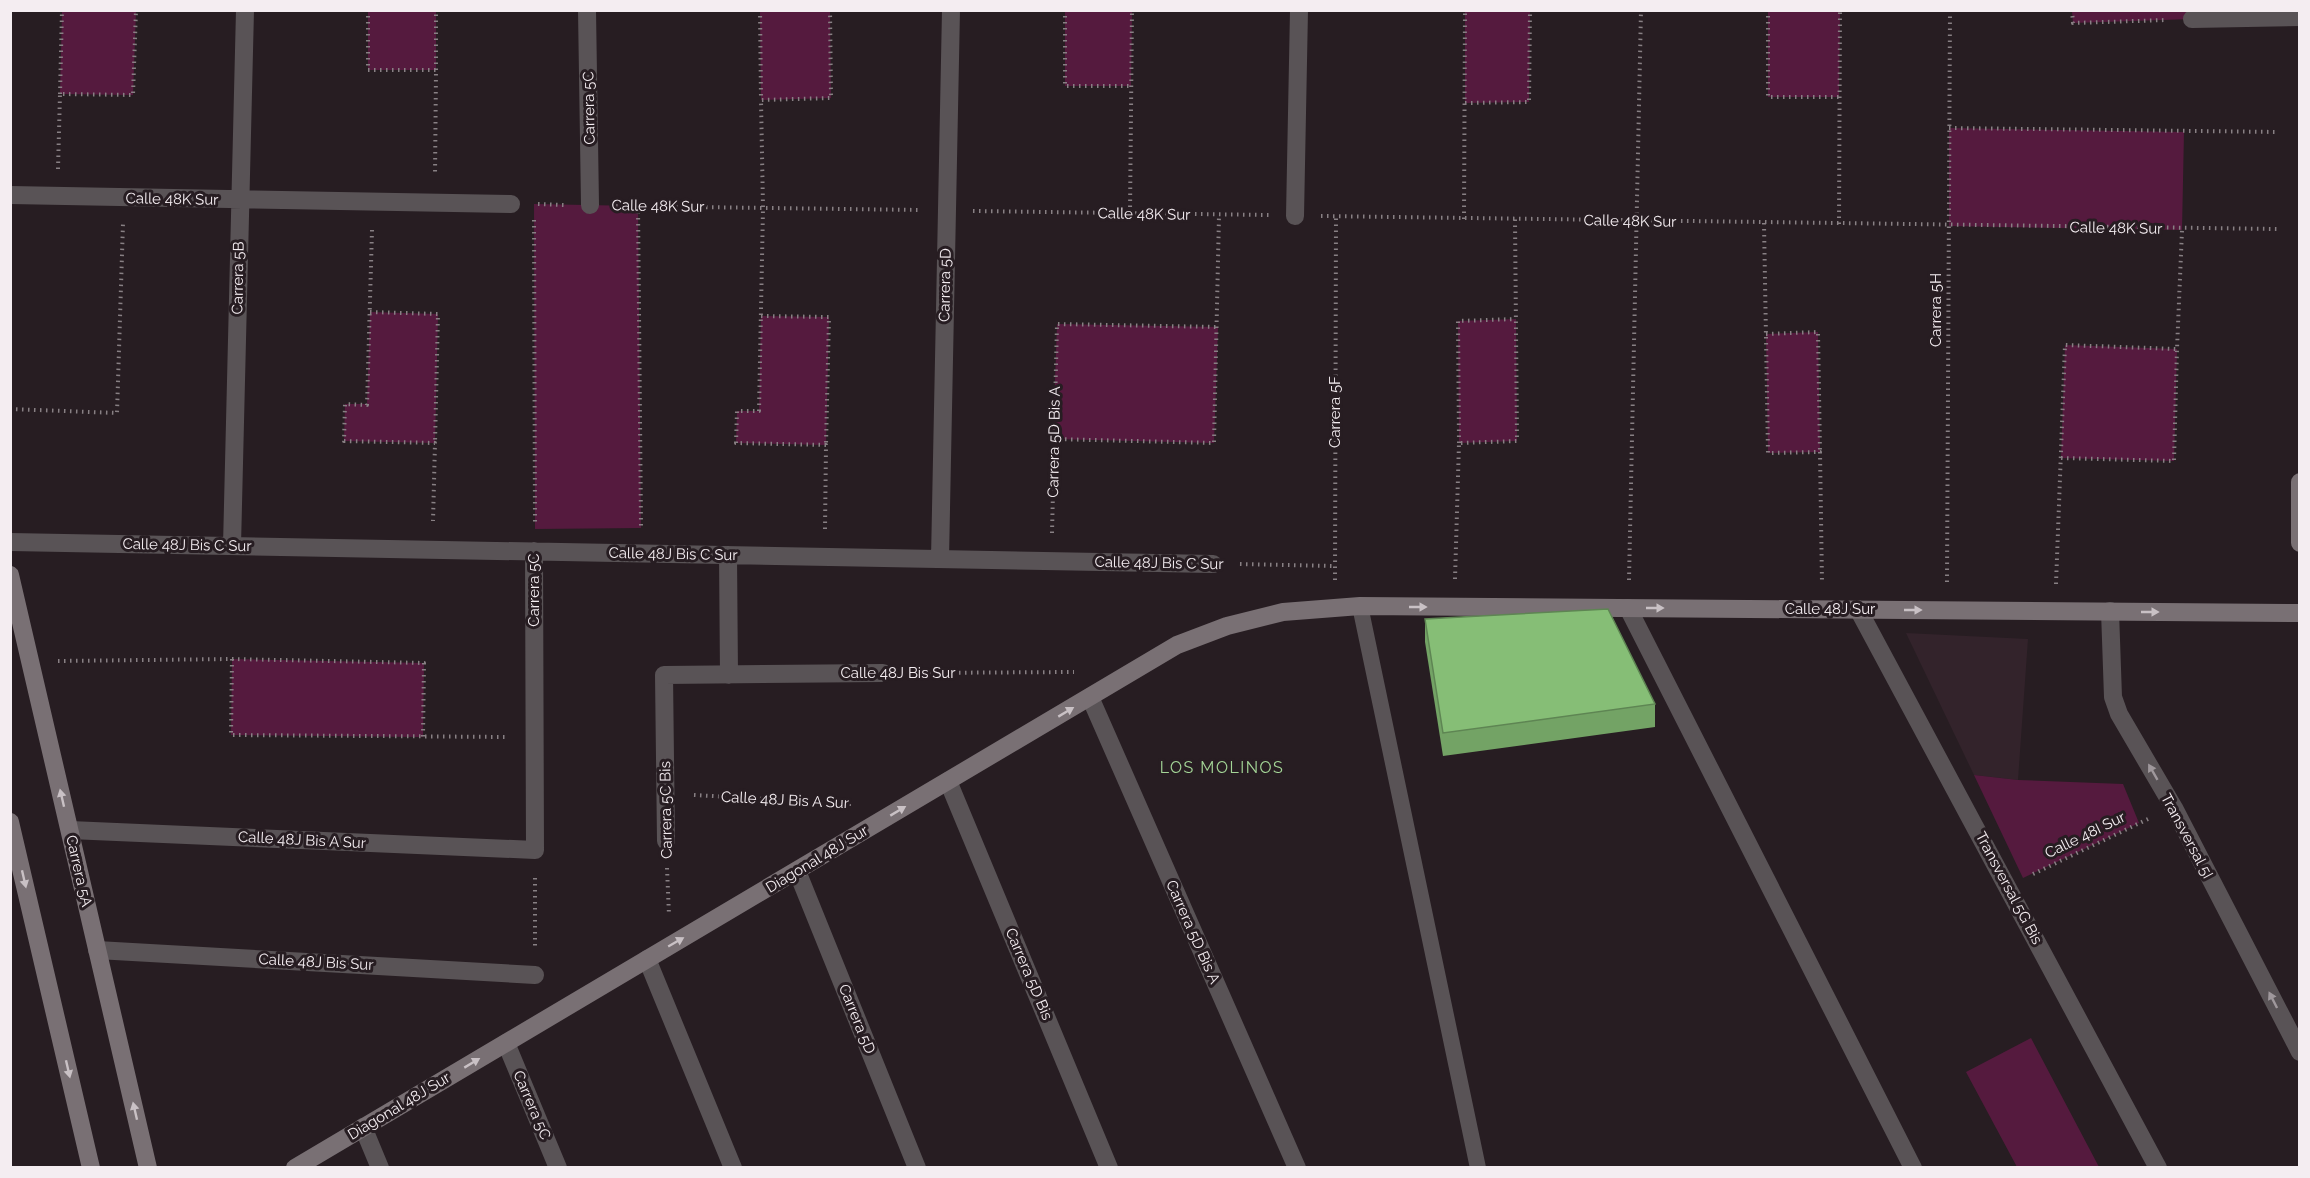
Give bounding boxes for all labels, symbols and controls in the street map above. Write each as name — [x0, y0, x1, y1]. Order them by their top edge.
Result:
street label: Carrera 5C — [579, 71, 599, 145]
street label: Calle 48K Sur — [125, 189, 219, 209]
street label: Calle 48K Sur — [611, 196, 705, 216]
street label: Calle 48K Sur — [1097, 204, 1191, 224]
street label: Calle 48K Sur — [1583, 211, 1677, 231]
street label: Calle 48K Sur — [2069, 218, 2163, 238]
street label: Carrera 5B — [228, 241, 248, 315]
street label: Carrera 5D — [935, 248, 955, 322]
street label: Carrera 5H — [1927, 273, 1945, 347]
street label: Carrera 5F — [1326, 376, 1344, 448]
street label: Carrera 5D Bis A — [1044, 386, 1064, 498]
street label: Calle 48J Bis C Sur — [122, 535, 252, 555]
street label: Calle 48J Bis C Sur — [608, 544, 738, 564]
street label: Carrera 5C — [525, 553, 543, 627]
street label: Calle 48J Bis C Sur — [1094, 553, 1224, 573]
street label: Calle 48J Sur — [1785, 600, 1876, 618]
one-way arrow — [1409, 602, 1428, 612]
one-way arrow — [1646, 603, 1665, 613]
one-way arrow — [1904, 605, 1923, 615]
one-way arrow — [2141, 607, 2160, 616]
street label: Calle 48J Bis Sur — [841, 664, 956, 682]
one-way arrow — [1058, 706, 1074, 717]
district label: LOS MOLINOS — [1160, 758, 1284, 777]
street label: Carrera 5C Bis — [656, 761, 676, 859]
one-way arrow — [2147, 764, 2158, 780]
one-way arrow — [57, 788, 66, 807]
street label: Calle 48J Bis A Sur — [721, 788, 850, 812]
street label: Transversal 5I — [2157, 790, 2217, 882]
one-way arrow — [890, 806, 907, 816]
street label: Calle 48I Sur — [2042, 807, 2129, 862]
street label: Diagonal 48J Sur — [763, 821, 872, 897]
street label: Calle 48J Bis A Sur — [238, 828, 367, 852]
street label: Transversal 5G Bis — [1972, 829, 2046, 947]
street label: Carrera 5A — [62, 833, 96, 909]
one-way arrow — [19, 870, 29, 888]
street label: Carrera 5D Bis A — [1162, 877, 1224, 987]
street label: Carrera 5D Bis — [1002, 925, 1056, 1023]
one-way arrow — [668, 937, 685, 947]
street label: Calle 48J Bis Sur — [258, 950, 375, 974]
street label: Carrera 5D — [835, 981, 879, 1057]
one-way arrow — [2268, 991, 2278, 1009]
one-way arrow — [464, 1057, 480, 1068]
one-way arrow — [64, 1060, 74, 1078]
street label: Diagonal 48J Sur — [345, 1068, 454, 1144]
street label: Carrera 5C — [509, 1068, 555, 1142]
one-way arrow — [129, 1101, 139, 1120]

